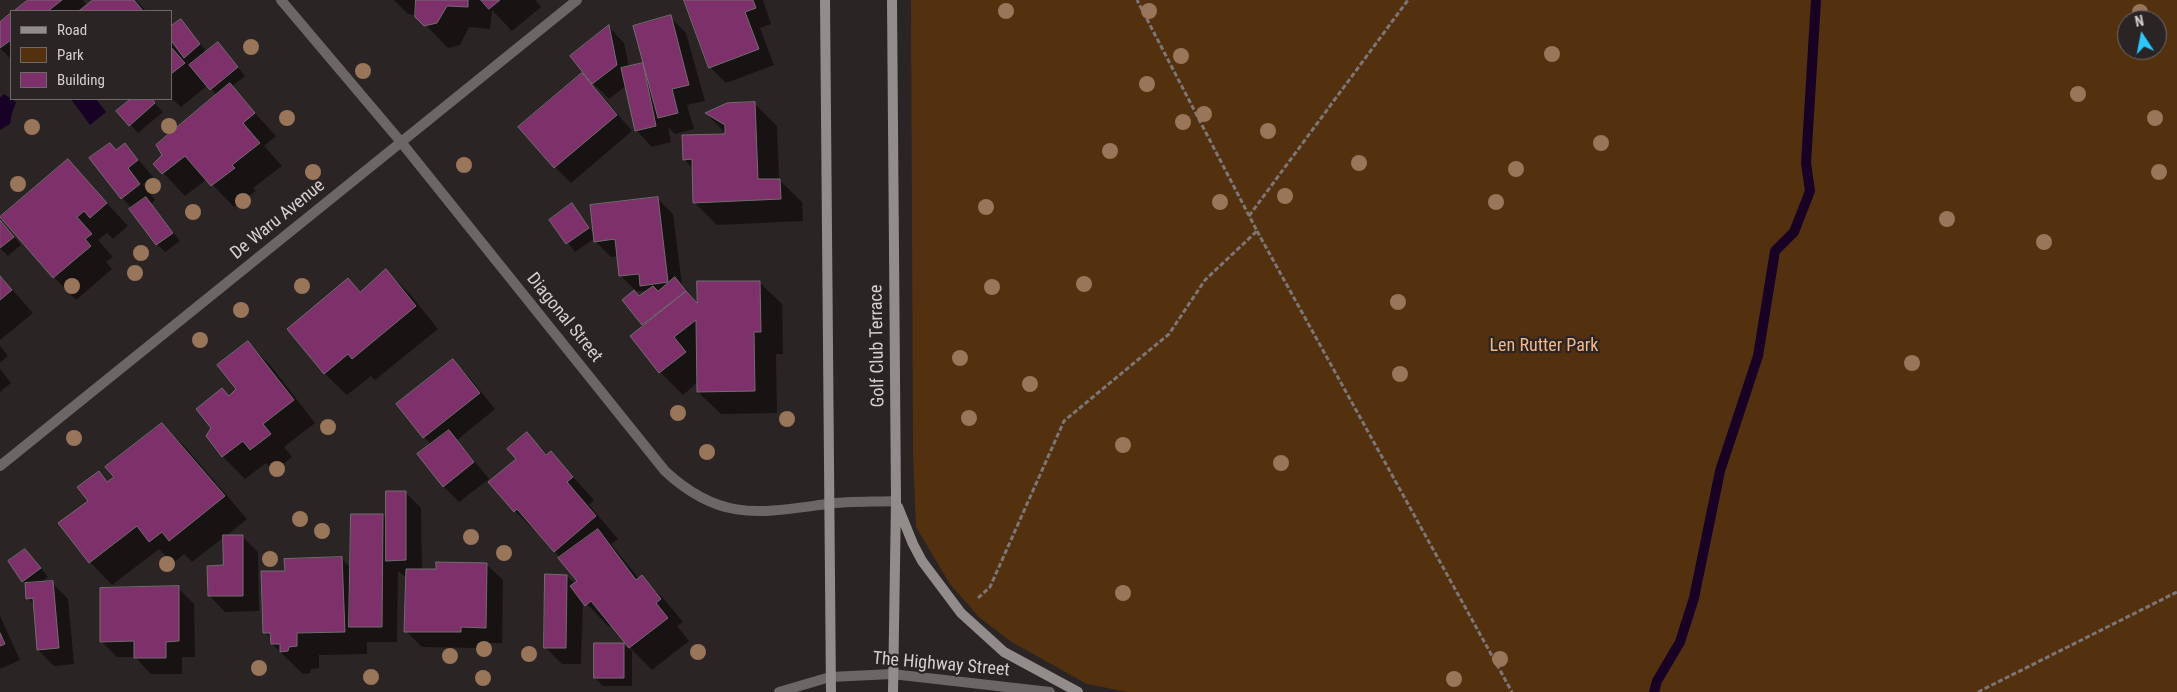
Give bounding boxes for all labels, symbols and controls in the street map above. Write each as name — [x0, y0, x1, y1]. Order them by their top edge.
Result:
legend — [10, 10, 172, 100]
north arrow — [2117, 10, 2167, 60]
text: N — [2134, 13, 2145, 30]
text: Road — [57, 21, 87, 39]
text: Park — [57, 46, 84, 64]
text: Building — [57, 71, 105, 89]
street label: De Waru Avenue — [227, 175, 329, 265]
street label: Diagonal Street — [521, 269, 607, 367]
street label: Golf Club Terrace — [866, 285, 890, 407]
park label: Len Rutter Park — [1490, 335, 1598, 357]
street label: The Highway Street — [872, 648, 1010, 682]

